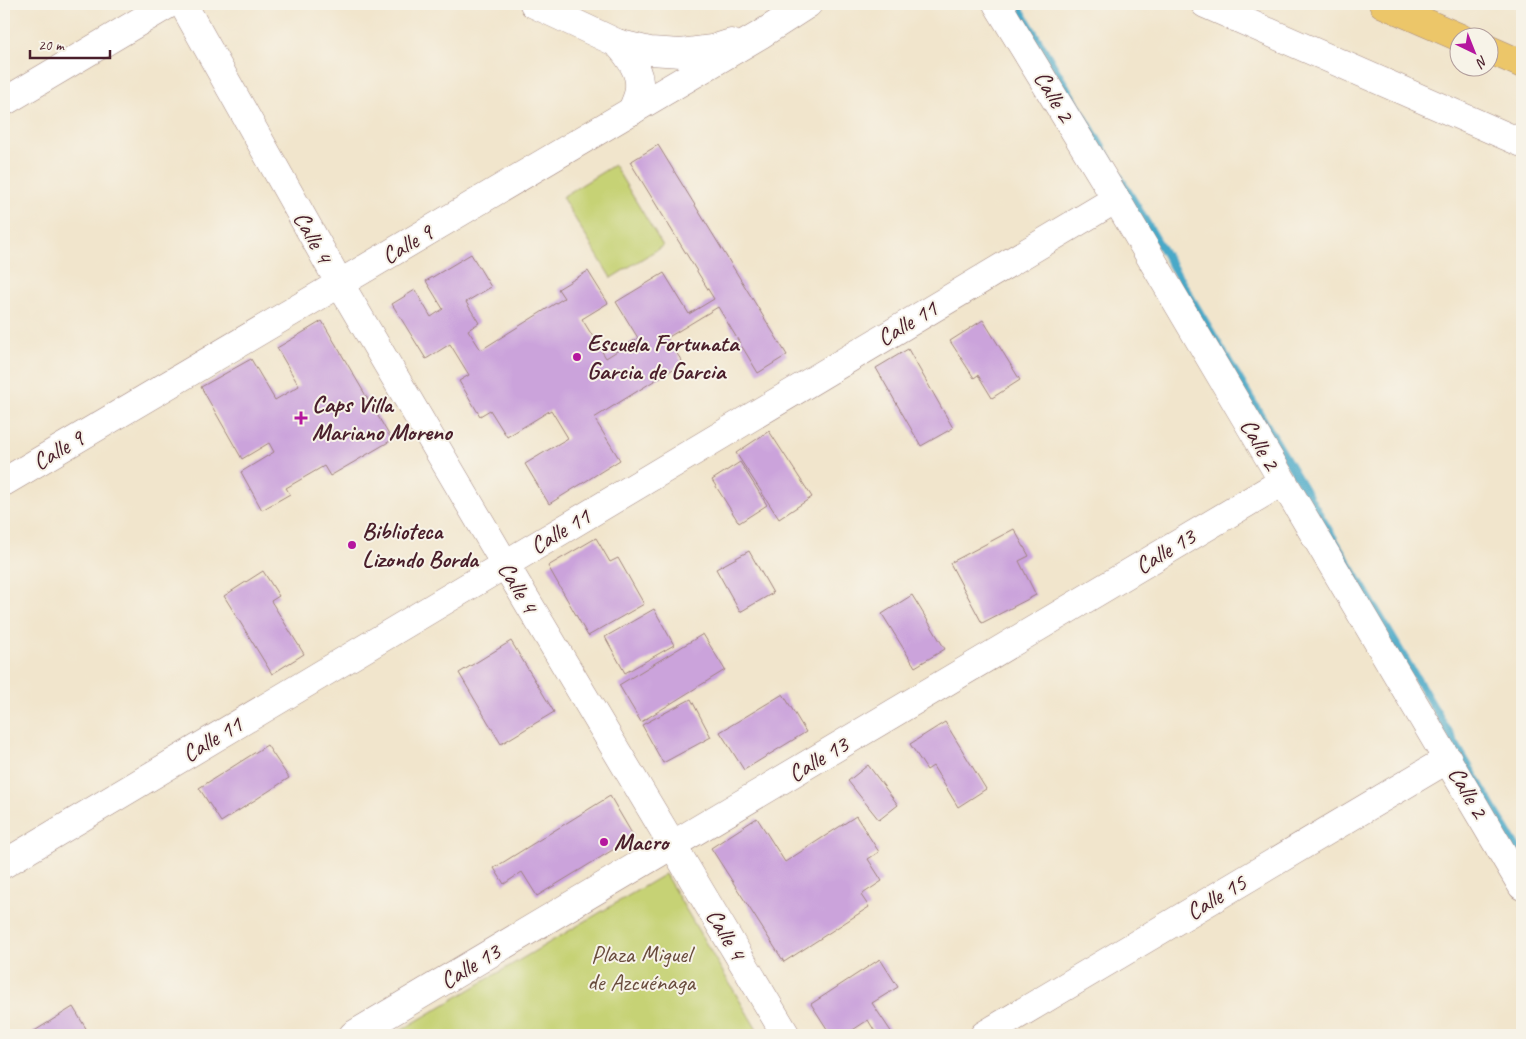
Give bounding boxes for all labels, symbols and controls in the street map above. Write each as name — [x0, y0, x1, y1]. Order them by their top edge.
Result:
scale bar — [30, 28, 110, 60]
north arrow — [1448, 28, 1498, 78]
text: 20 m — [38, 36, 65, 55]
text: N — [1472, 52, 1491, 72]
street label: Calle 2 — [1027, 65, 1082, 129]
street label: Calle 4 — [287, 206, 340, 270]
street label: Calle 9 — [376, 216, 440, 271]
street label: Calle 11 — [871, 293, 944, 353]
place label: Escuela Fortunata Garcia de Garcia — [587, 328, 741, 386]
marker: Escuela Fortunata Garcia de Garcia — [571, 351, 583, 363]
place label: Caps Villa Mariano Moreno — [312, 389, 454, 447]
marker: Caps Villa Mariano Moreno — [294, 411, 308, 425]
street label: Calle 2 — [1233, 413, 1288, 477]
street label: Calle 9 — [27, 422, 91, 477]
street label: Calle 11 — [524, 501, 597, 561]
place label: Biblioteca Lizondo Borda — [362, 516, 480, 574]
street label: Calle 13 — [1129, 520, 1203, 581]
marker: Biblioteca Lizondo Borda — [346, 539, 358, 551]
street label: Calle 4 — [491, 556, 546, 620]
street label: Calle 11 — [176, 709, 249, 769]
street label: Calle 13 — [782, 728, 856, 789]
street label: Calle 2 — [1441, 761, 1496, 825]
place label: Macro — [614, 827, 671, 857]
marker: Macro — [598, 836, 610, 848]
street label: Calle 15 — [1180, 867, 1253, 927]
street label: Calle 4 — [699, 903, 754, 967]
street label: Calle 13 — [434, 935, 508, 996]
park label: Plaza Miguel de Azcuénaga — [587, 939, 696, 997]

